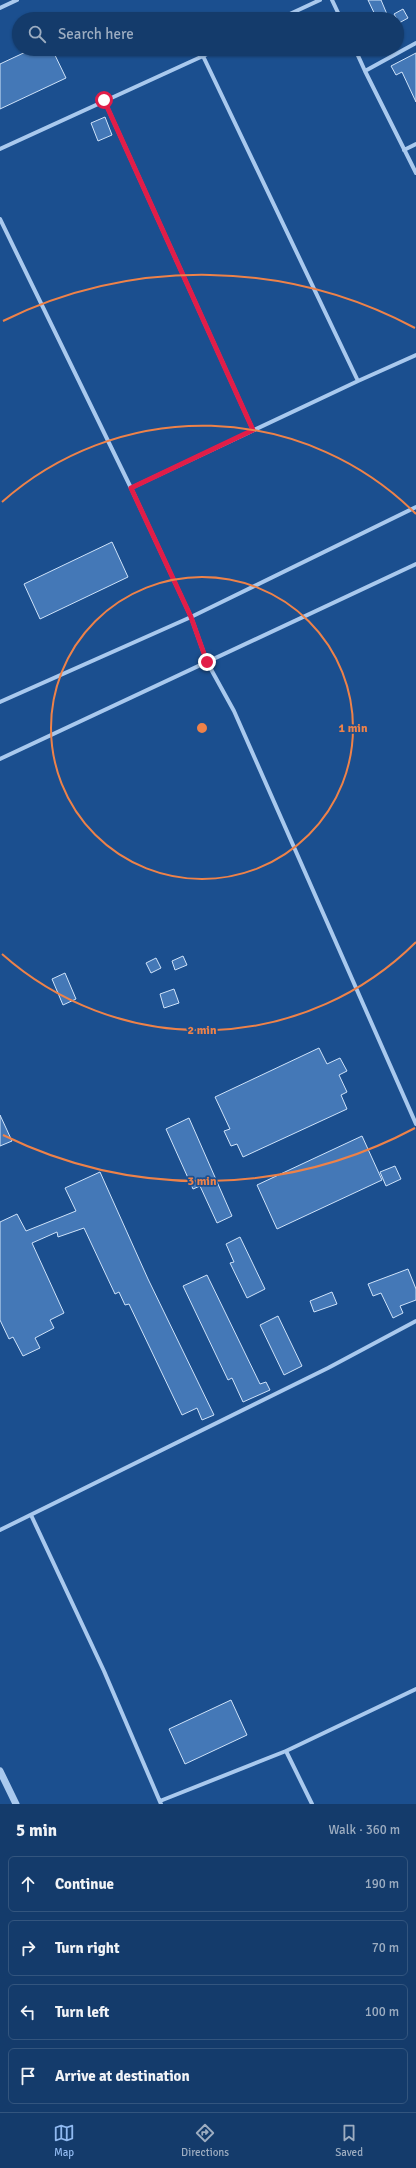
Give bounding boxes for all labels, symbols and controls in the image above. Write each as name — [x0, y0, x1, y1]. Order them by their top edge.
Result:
search box — [12, 12, 404, 56]
icon: search — [26, 23, 48, 45]
text: Search here — [58, 25, 134, 43]
route start — [95, 91, 113, 109]
route end — [198, 653, 216, 671]
centre of rings — [195, 721, 209, 735]
text: 1 min — [339, 721, 368, 736]
text: 2 min — [188, 1023, 217, 1038]
text: 3 min — [188, 1174, 217, 1189]
text: 5 min — [16, 1820, 57, 1841]
text: Walk · 360 m — [329, 1822, 400, 1838]
icon: ahead — [17, 1873, 39, 1895]
text: Continue — [55, 1875, 114, 1893]
text: 190 m — [365, 1876, 399, 1892]
icon: right — [17, 1937, 39, 1959]
text: Turn right — [55, 1939, 120, 1957]
text: 70 m — [372, 1940, 399, 1956]
icon: left — [17, 2001, 39, 2023]
text: Turn left — [55, 2003, 109, 2021]
text: 100 m — [365, 2004, 399, 2020]
icon: arrive — [17, 2065, 39, 2087]
text: Arrive at destination — [55, 2067, 190, 2085]
tab: Map — [53, 2122, 75, 2159]
tab: Directions — [181, 2122, 229, 2159]
tab: Saved — [335, 2122, 363, 2159]

